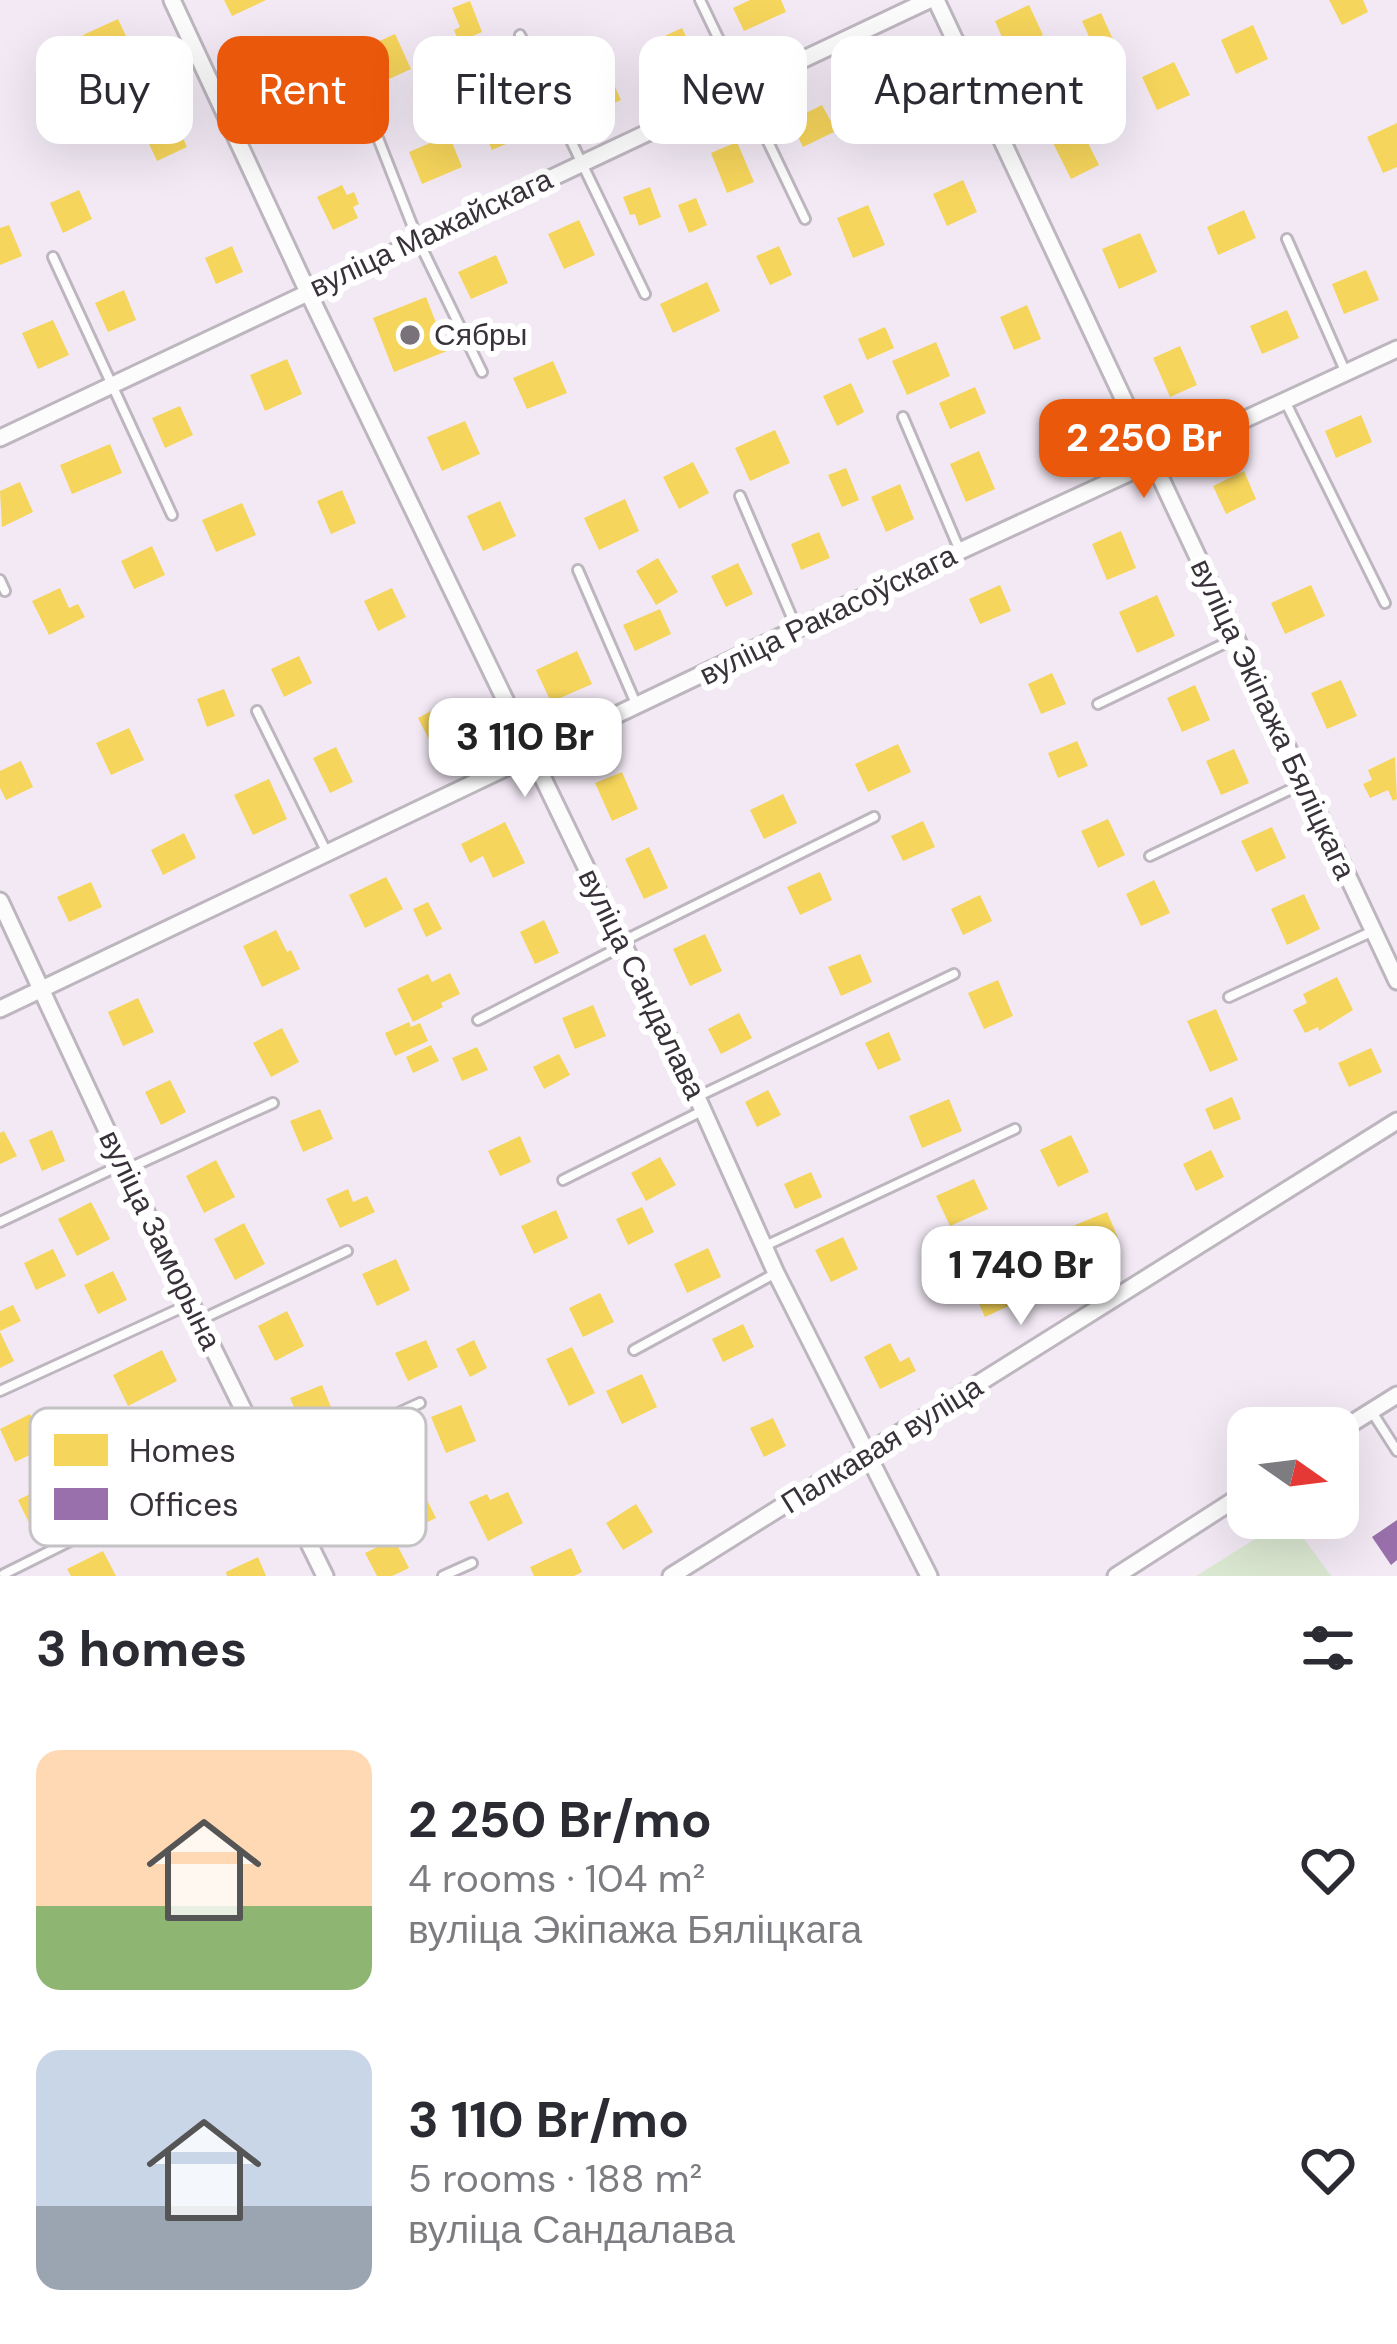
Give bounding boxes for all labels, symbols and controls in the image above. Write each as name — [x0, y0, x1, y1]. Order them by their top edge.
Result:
chip: Buy — [36, 36, 193, 144]
chip: Rent — [217, 36, 389, 144]
chip: Filters — [413, 36, 615, 144]
chip: New — [639, 36, 807, 144]
chip: Apartment — [831, 36, 1126, 144]
street label: вуліца Мажайскага — [303, 159, 559, 306]
place label: Сябры — [434, 315, 527, 354]
marker: Сябры — [397, 322, 423, 348]
pin: 2 250 Br — [1020, 399, 1268, 501]
text: 2 250 Br — [1066, 412, 1222, 463]
street label: вуліца Ракасоўскага — [693, 535, 963, 694]
street label: вуліца Экіпажа Бяліцкага — [1182, 552, 1365, 886]
pin: 3 110 Br — [401, 698, 649, 800]
text: 3 110 Br — [456, 711, 594, 762]
street label: вуліца Сандалава — [570, 862, 715, 1106]
street label: вуліца Заморына — [90, 1124, 231, 1356]
pin: 1 740 Br — [897, 1226, 1145, 1328]
text: 1 740 Br — [948, 1239, 1094, 1290]
street label: Палкавая вуліца — [774, 1367, 990, 1522]
north arrow — [1227, 1407, 1359, 1539]
map controls — [1227, 1407, 1359, 1539]
legend — [30, 1408, 426, 1546]
text: Homes — [129, 1429, 236, 1472]
text: Offices — [129, 1483, 239, 1526]
text: 3 homes — [36, 1615, 247, 1682]
icon: filters — [1295, 1615, 1361, 1681]
text: 2 250 Br/mo — [408, 1786, 712, 1853]
icon: home — [132, 1798, 276, 1942]
icon: heart — [1295, 1837, 1361, 1903]
text: 4 rooms · 104 m² — [408, 1853, 705, 1904]
text: вуліца Экіпажа Бяліцкага — [408, 1904, 862, 1955]
text: 3 110 Br/mo — [408, 2086, 689, 2153]
icon: home — [132, 2098, 276, 2242]
icon: heart — [1295, 2137, 1361, 2203]
text: 5 rooms · 188 m² — [408, 2153, 703, 2204]
text: вуліца Сандалава — [408, 2204, 735, 2255]

